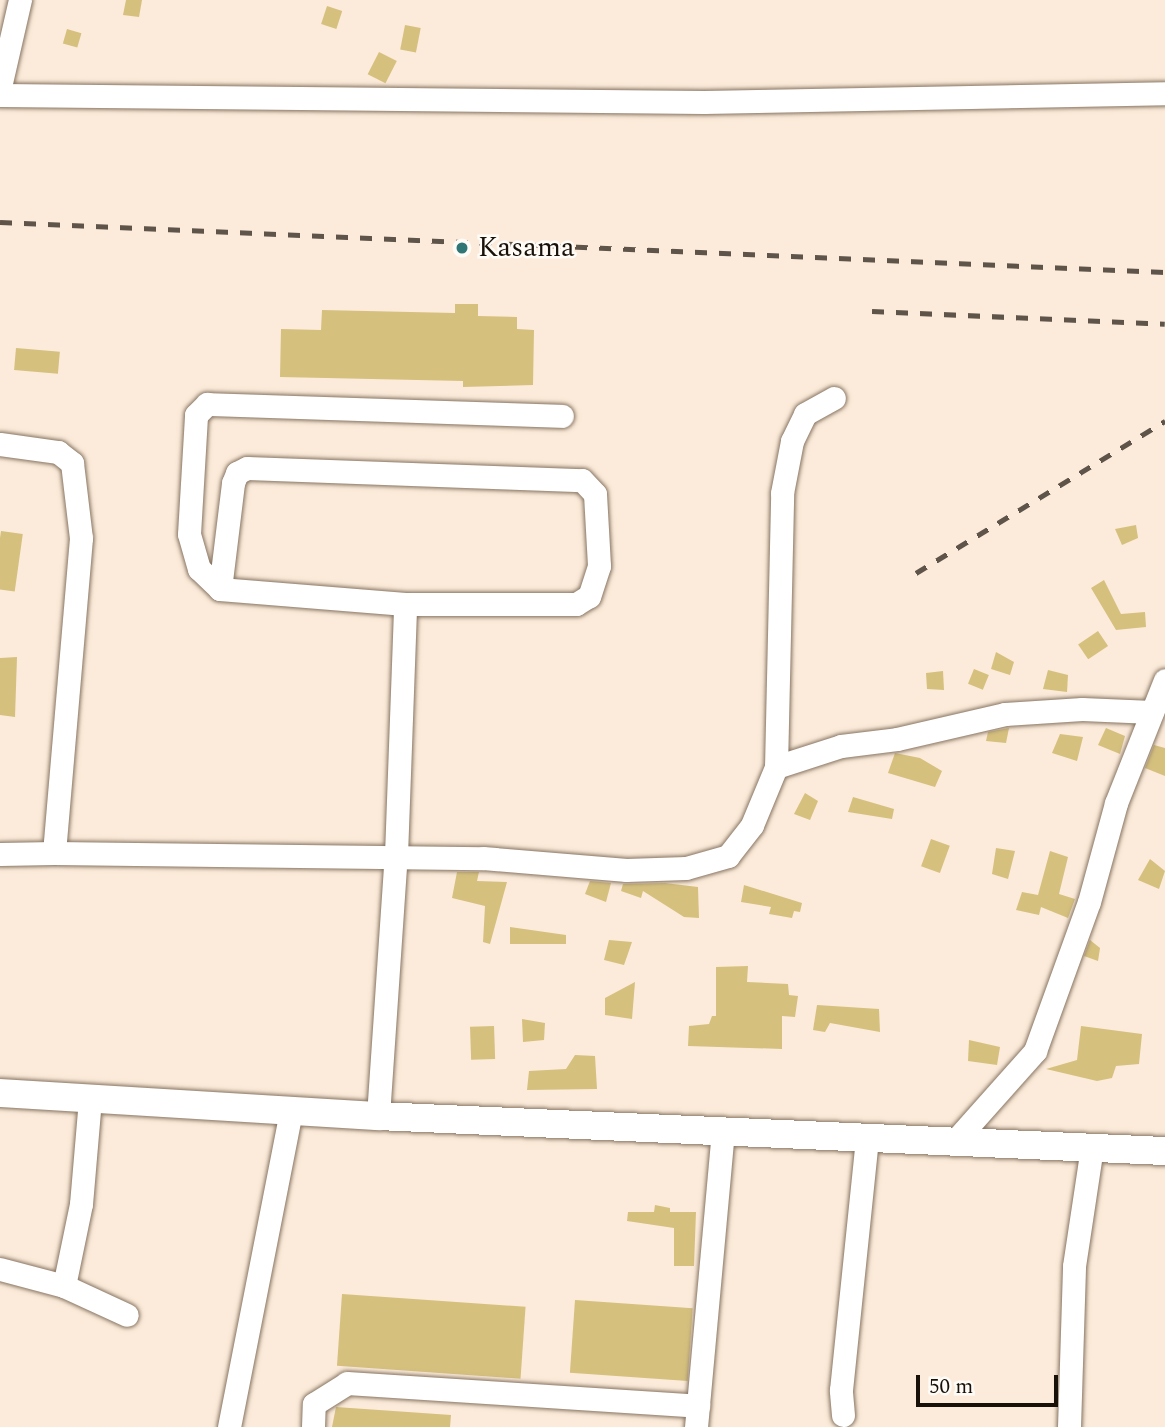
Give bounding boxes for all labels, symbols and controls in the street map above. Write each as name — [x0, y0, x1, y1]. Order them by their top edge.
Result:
place label: Kasama — [478, 231, 575, 265]
marker: Kasama — [452, 238, 472, 258]
scale bar — [920, 1360, 1062, 1404]
text: 50 m — [929, 1371, 973, 1403]

